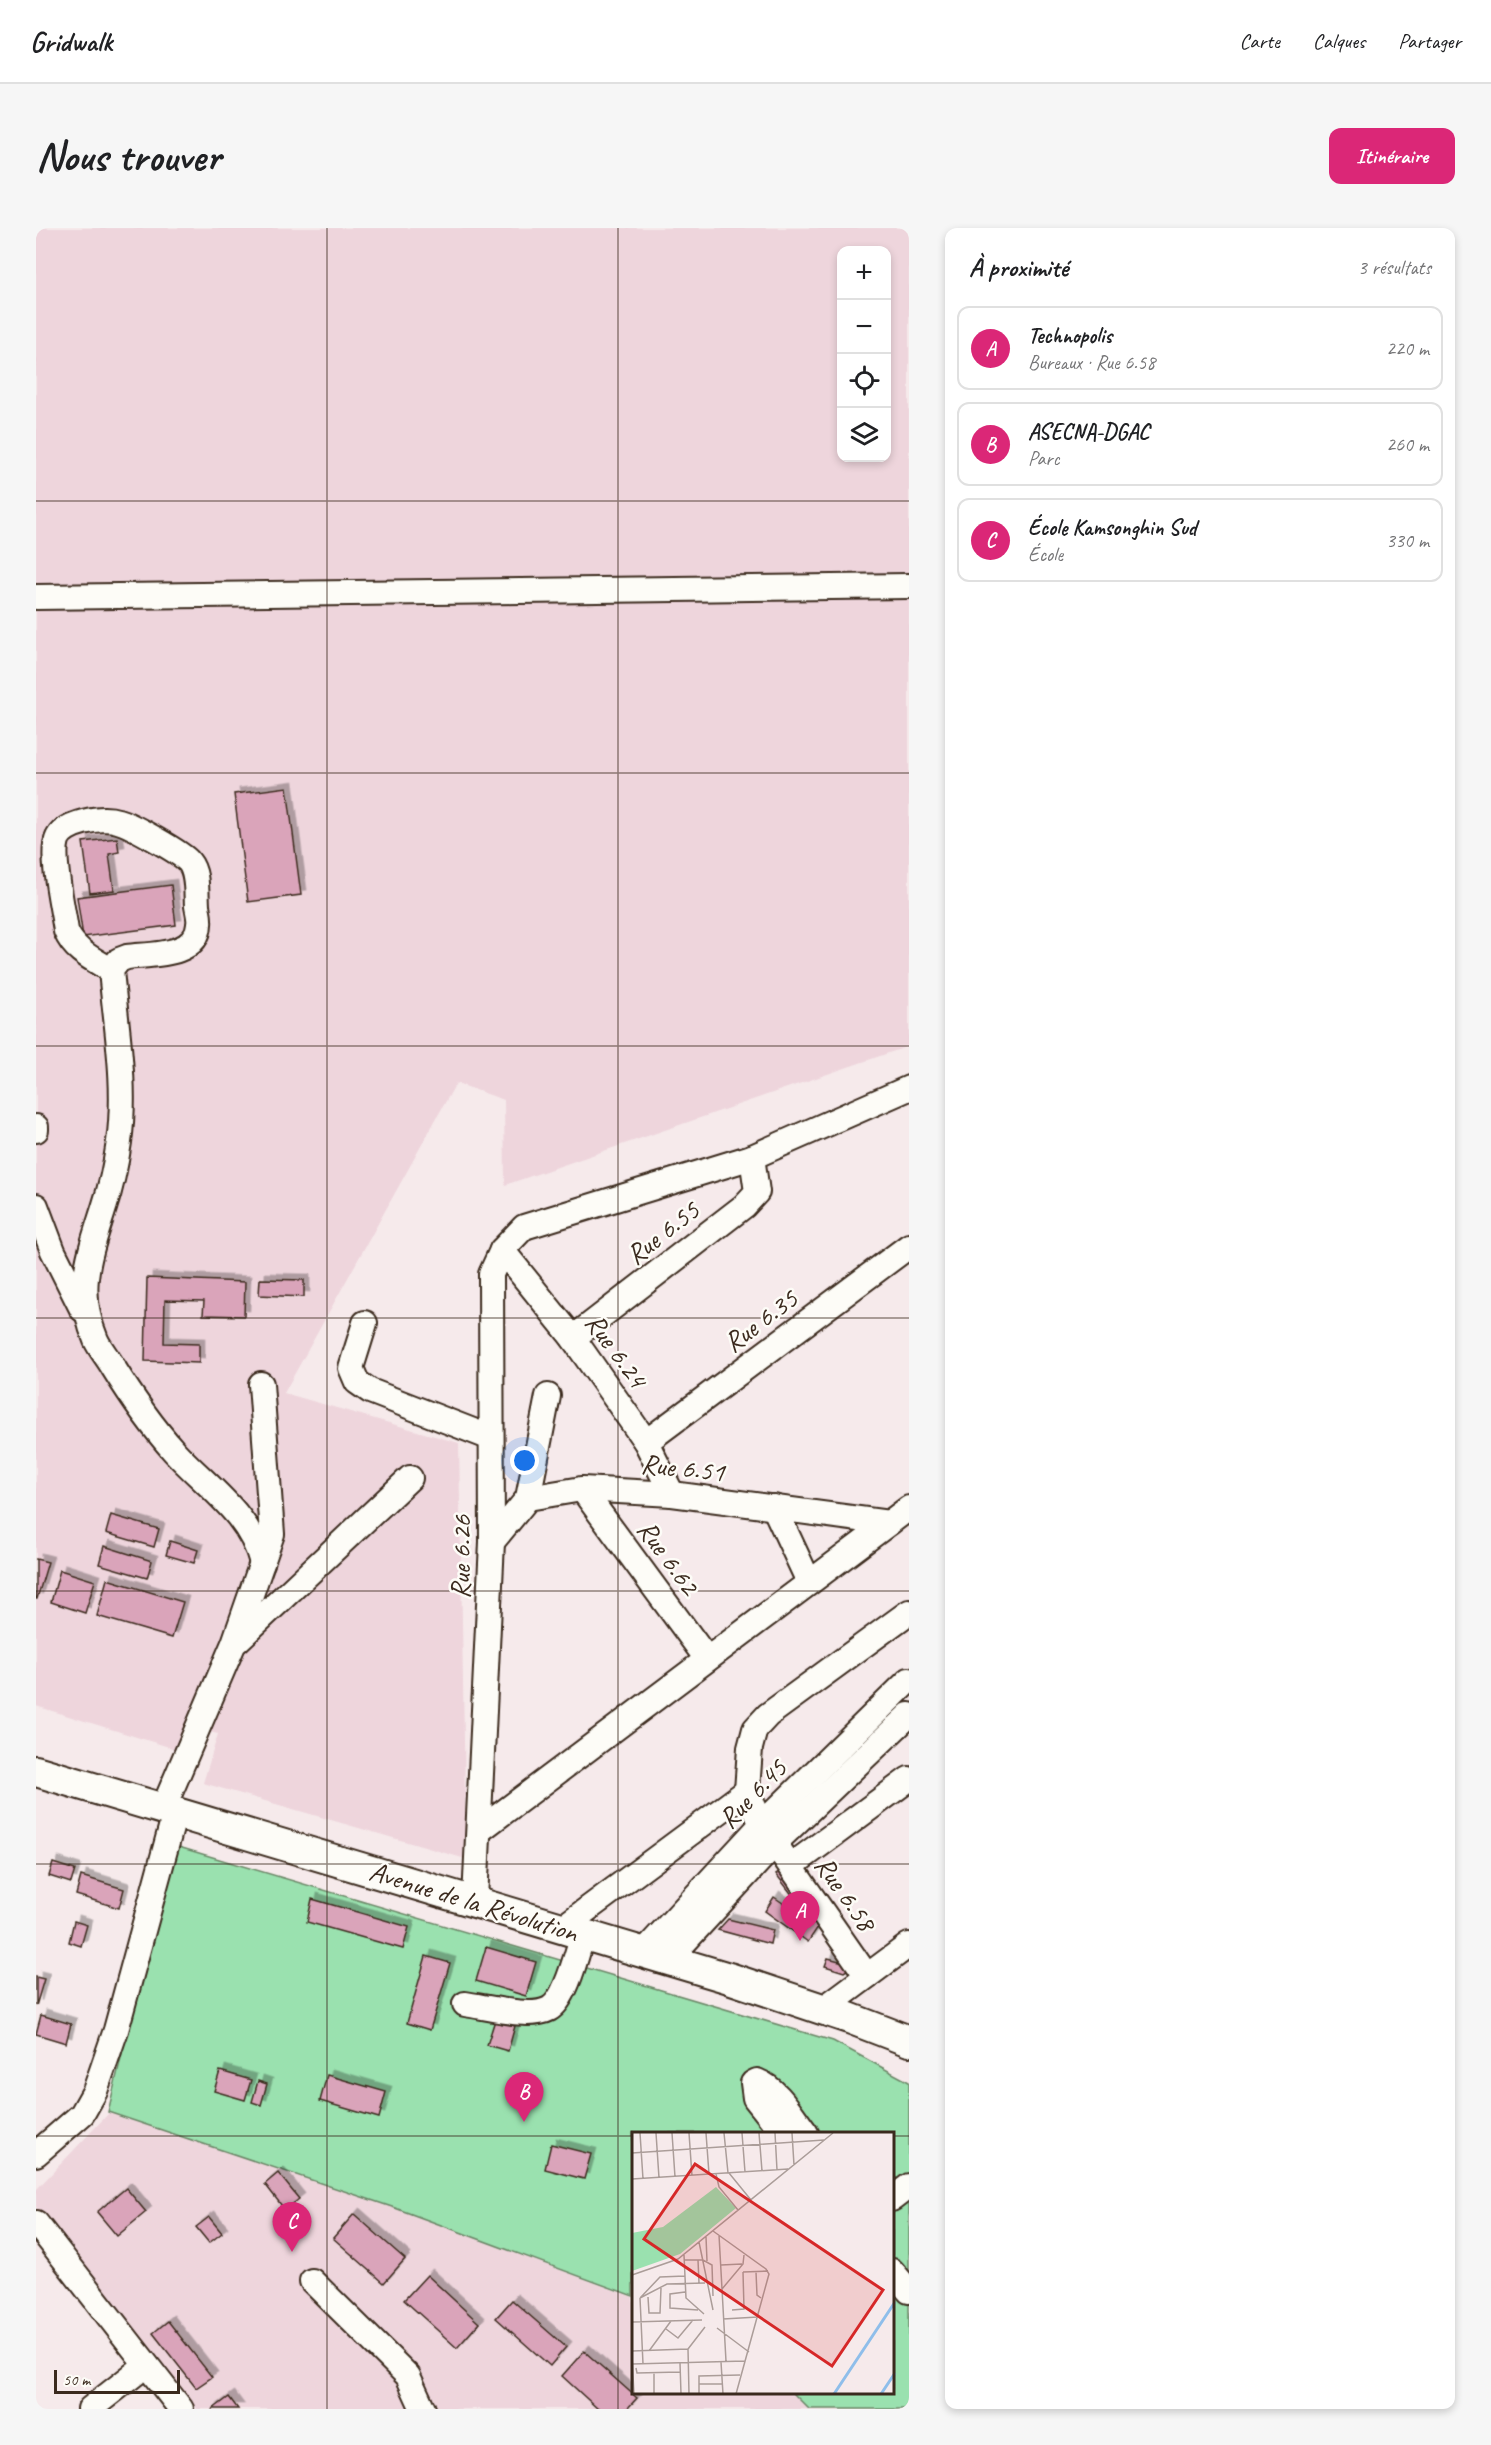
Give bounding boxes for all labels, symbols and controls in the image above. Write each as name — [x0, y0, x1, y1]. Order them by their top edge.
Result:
text: Gridwalk — [30, 24, 112, 59]
text: Carte — [1239, 28, 1280, 54]
text: Calques — [1313, 28, 1365, 54]
text: Partager — [1398, 28, 1461, 54]
button: Itinéraire — [1329, 128, 1455, 184]
text: Nous trouver — [36, 130, 220, 183]
map controls — [837, 246, 891, 462]
button: + — [837, 246, 891, 300]
text: À proximité — [969, 251, 1068, 284]
text: 3 résultats — [1358, 255, 1431, 280]
button: − — [837, 300, 891, 354]
text: Technopolis — [1028, 322, 1112, 350]
text: A — [985, 336, 996, 361]
text: 220 m — [1386, 336, 1429, 361]
text: Bureaux · Rue 6.58 — [1028, 350, 1155, 375]
button: locate — [837, 354, 891, 408]
button: layers — [837, 408, 891, 462]
text: ASECNA-DGAC — [1028, 418, 1149, 446]
text: B — [985, 432, 996, 457]
text: 260 m — [1386, 432, 1429, 457]
text: Parc — [1028, 446, 1059, 471]
text: École Kamsonghin Sud — [1028, 514, 1196, 542]
text: C — [986, 528, 995, 553]
text: 330 m — [1386, 528, 1429, 553]
text: École — [1028, 542, 1063, 567]
street label: Rue 6.55 — [619, 1192, 707, 1272]
street label: Rue 6.35 — [716, 1280, 805, 1360]
street label: Rue 6.24 — [578, 1306, 657, 1396]
your location — [510, 1446, 539, 1475]
street label: Rue 6.51 — [639, 1446, 728, 1489]
street label: Rue 6.26 — [442, 1513, 479, 1599]
street label: Rue 6.62 — [630, 1513, 709, 1603]
street label: Rue 6.45 — [711, 1750, 795, 1836]
street label: Rue 6.58 — [807, 1849, 885, 1940]
street label: Avenue de la Révolution — [365, 1853, 584, 1950]
pin: A — [780, 1892, 819, 1941]
pin: B — [504, 2072, 544, 2122]
inset map — [632, 2132, 894, 2394]
pin: C — [272, 2202, 312, 2252]
scale bar — [54, 2367, 180, 2394]
text: 50 m — [63, 2370, 90, 2390]

